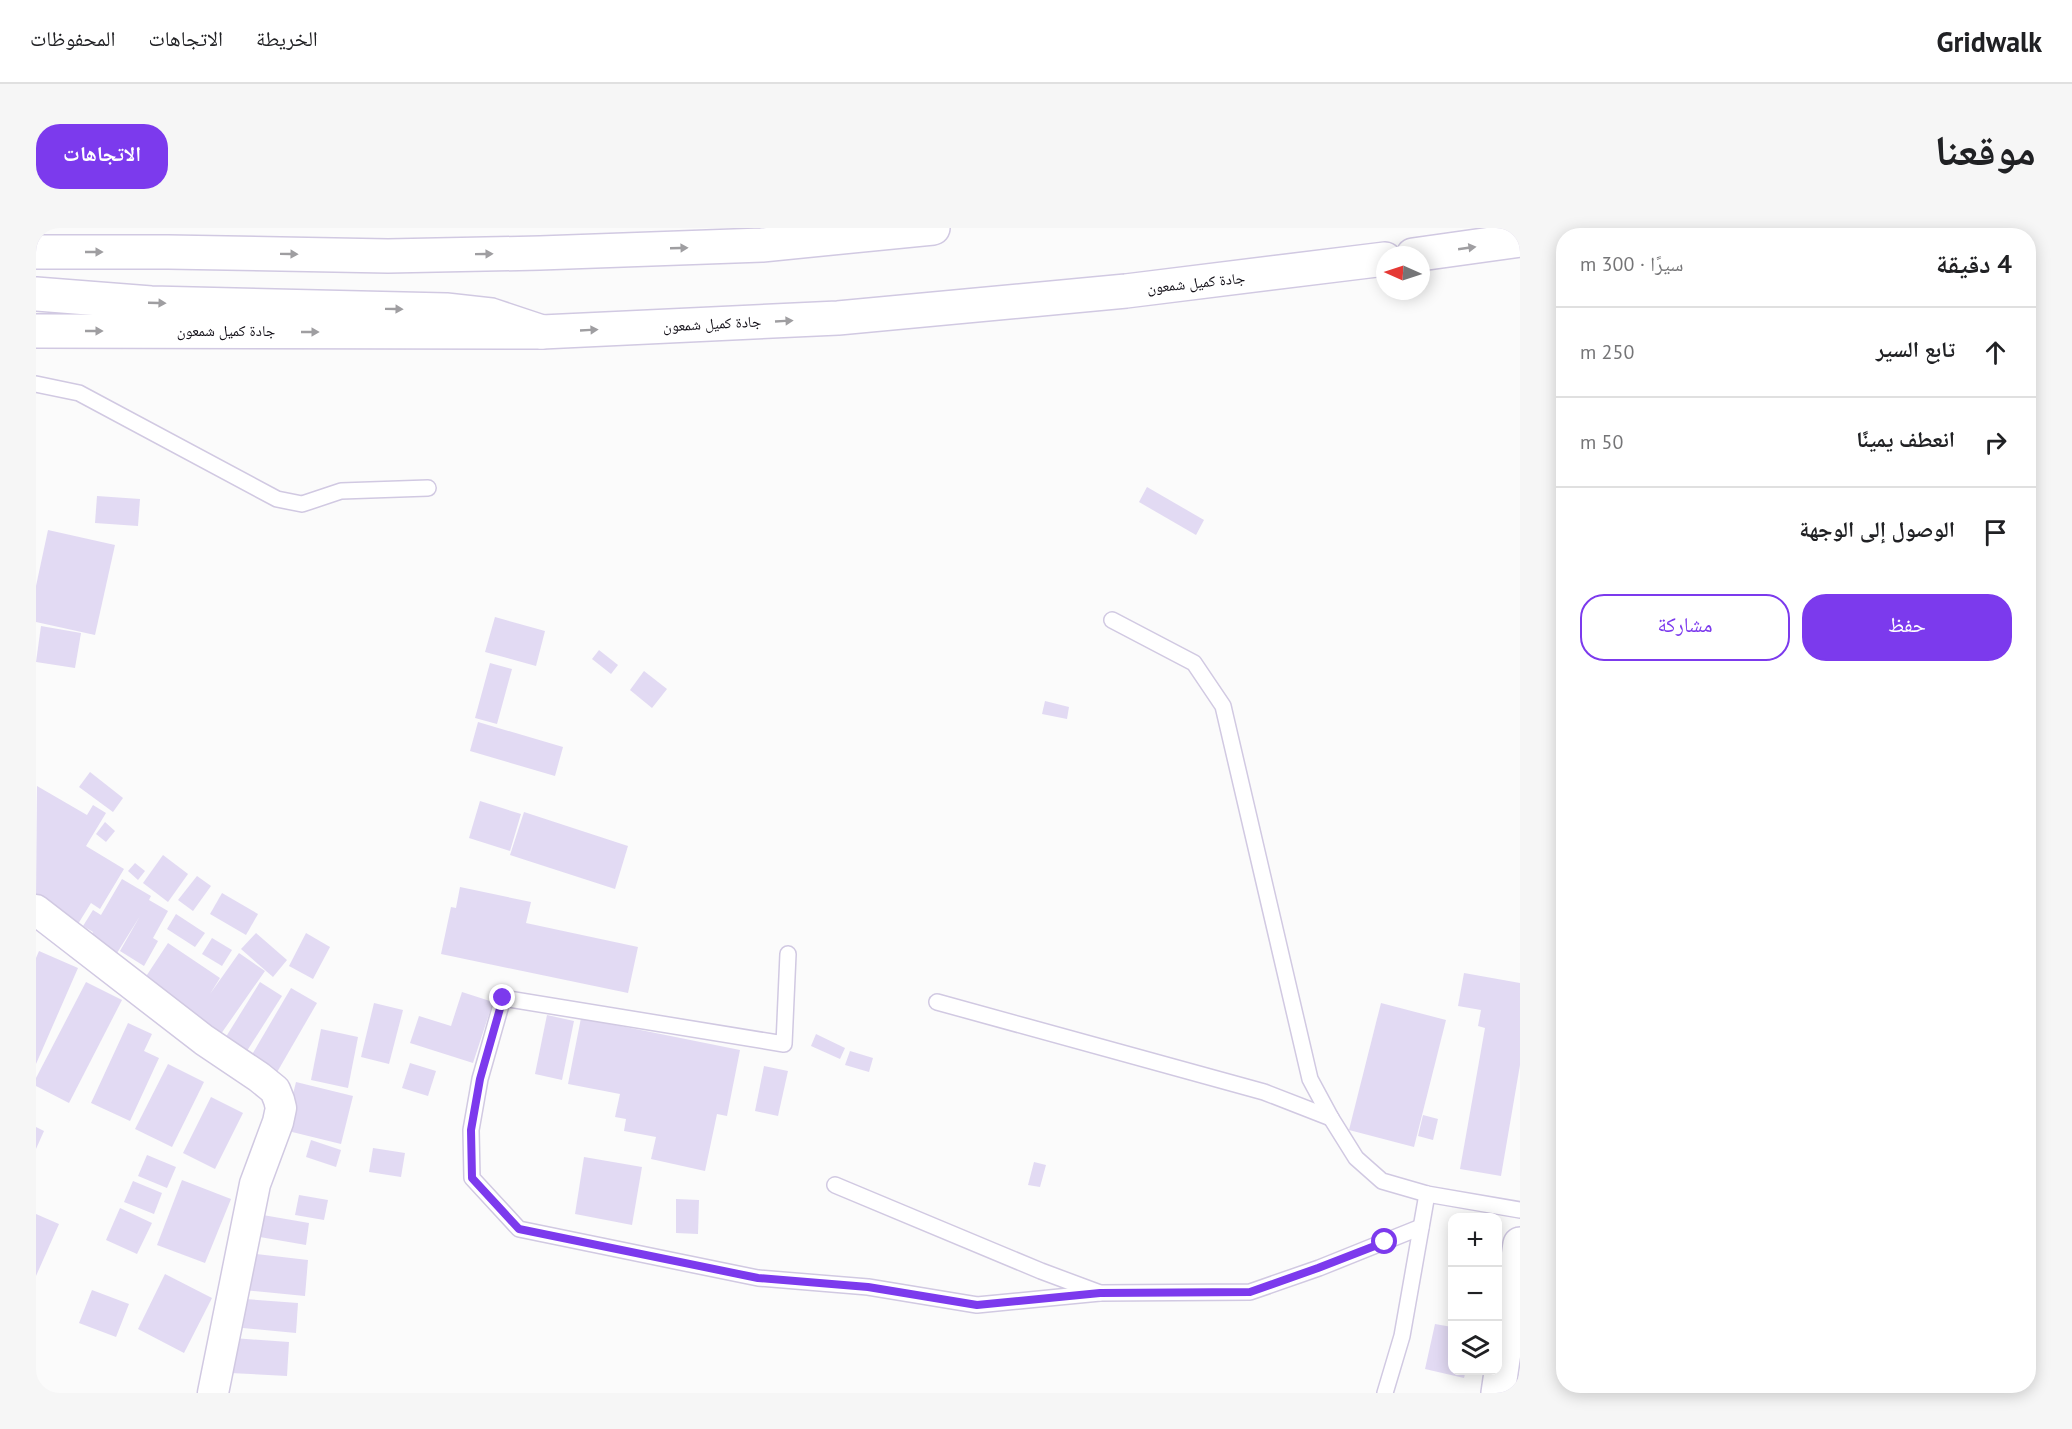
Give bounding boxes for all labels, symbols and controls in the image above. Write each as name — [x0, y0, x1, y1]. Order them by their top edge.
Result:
text: Gridwalk — [1936, 23, 2042, 60]
text: المحفوظات — [30, 25, 115, 52]
text: الاتجاهات — [148, 25, 223, 52]
text: الخريطة — [256, 25, 318, 52]
text: موقعنا — [1935, 122, 2036, 177]
button: الاتجاهات — [36, 124, 168, 189]
one-way arrow — [670, 243, 689, 253]
one-way arrow — [1457, 243, 1476, 252]
north arrow — [1376, 246, 1430, 300]
one-way arrow — [85, 247, 104, 257]
text: 4 دقيقة — [1936, 247, 2012, 280]
one-way arrow — [280, 249, 299, 259]
one-way arrow — [475, 249, 494, 259]
text: سيرًا · 300 m — [1580, 251, 1684, 277]
street label: جادة كميل شمعون — [1146, 268, 1246, 298]
one-way arrow — [148, 298, 167, 308]
one-way arrow — [385, 304, 404, 313]
street label: جادة كميل شمعون — [662, 311, 762, 337]
one-way arrow — [775, 316, 794, 325]
street label: جادة كميل شمعون — [177, 321, 276, 341]
one-way arrow — [580, 325, 599, 334]
one-way arrow — [85, 326, 104, 336]
one-way arrow — [301, 327, 320, 337]
text: تابع السير — [1876, 335, 1955, 363]
icon: ahead — [1979, 336, 2012, 369]
text: 250 m — [1580, 339, 1634, 365]
text: انعطف يمينًا — [1856, 425, 1955, 453]
icon: right — [1979, 426, 2012, 459]
text: 50 m — [1580, 429, 1623, 455]
text: الوصول إلى الوجهة — [1799, 515, 1955, 543]
icon: arrive — [1979, 516, 2012, 549]
button: مشاركة — [1580, 594, 1790, 661]
button: حفظ — [1802, 594, 2012, 661]
route end — [489, 984, 515, 1010]
map controls — [1448, 1213, 1502, 1375]
button: + — [1448, 1213, 1502, 1267]
route start — [1371, 1228, 1397, 1254]
button: − — [1448, 1267, 1502, 1321]
button: layers — [1448, 1321, 1502, 1375]

